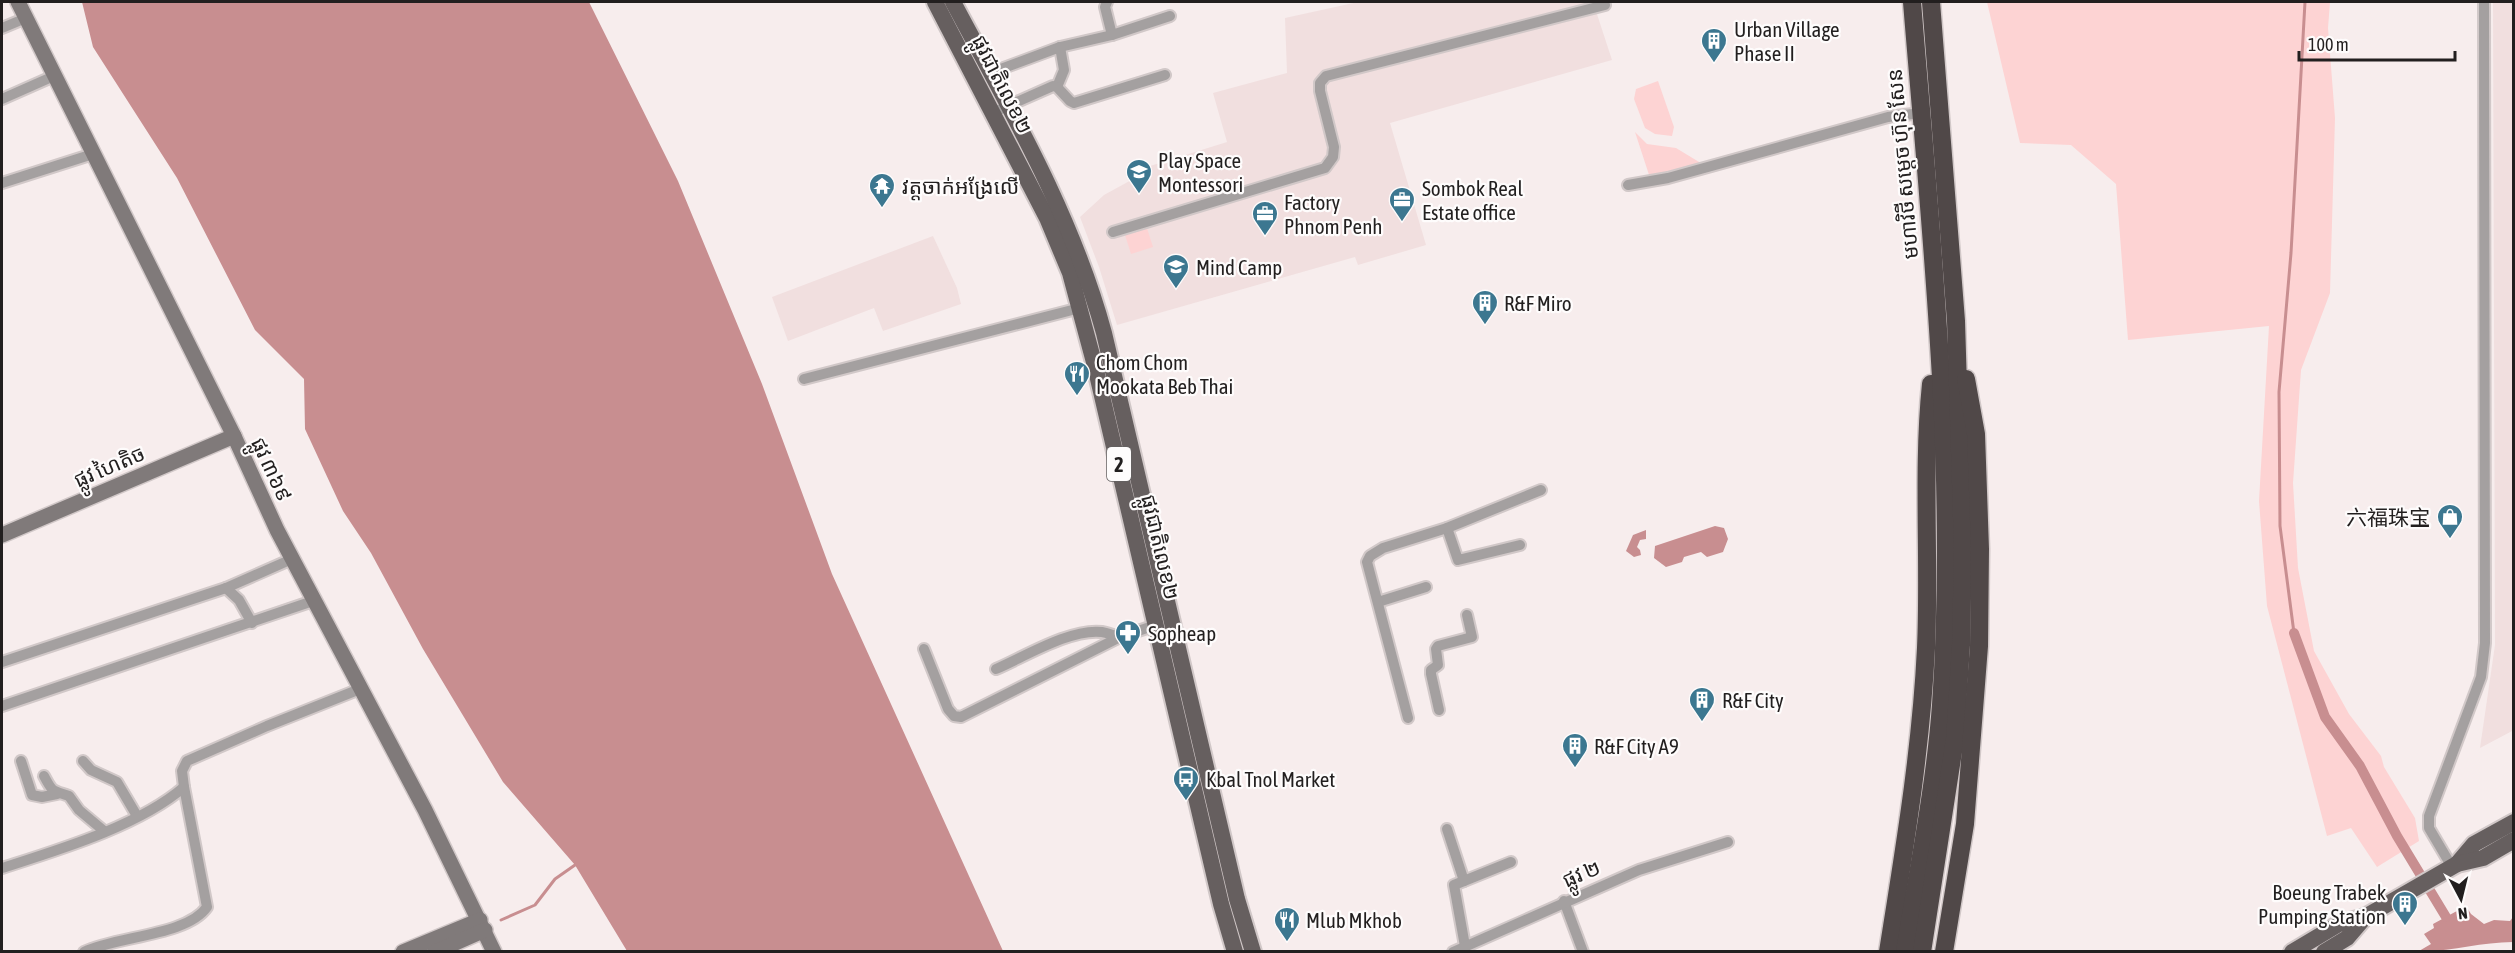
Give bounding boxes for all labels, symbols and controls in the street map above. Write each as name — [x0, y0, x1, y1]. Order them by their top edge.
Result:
place label: Urban Village Phase II — [1734, 17, 1840, 65]
scale bar — [2299, 24, 2455, 62]
building icon: Urban Village Phase II — [1699, 26, 1729, 64]
street label: ផ្លូវជាតិលេខ២ — [961, 31, 1038, 141]
text: 100 m — [2308, 34, 2349, 55]
street label: មហាវិថី សម្តេច ហ៊ុន សែន — [1882, 68, 1925, 260]
place label: Play Space Montessori — [1158, 148, 1243, 196]
school or university icon: Play Space Montessori — [1124, 157, 1154, 195]
temple icon: វត្តចាក់អង្រែលើ — [867, 171, 897, 209]
place label: វត្តចាក់អង្រែលើ — [902, 174, 1019, 201]
place label: Sombok Real Estate office — [1422, 176, 1524, 224]
office icon: Sombok Real Estate office — [1387, 185, 1417, 223]
place label: Factory Phnom Penh — [1284, 190, 1383, 238]
office icon: Factory Phnom Penh — [1250, 199, 1280, 237]
school or university icon: Mind Camp — [1161, 252, 1191, 290]
place label: Mind Camp — [1196, 255, 1282, 279]
building icon: R&F Miro — [1470, 288, 1500, 326]
place label: R&F Miro — [1504, 291, 1572, 315]
place label: Chom Chom Mookata Beb Thai — [1096, 350, 1233, 398]
restaurant icon: Chom Chom Mookata Beb Thai — [1062, 359, 1092, 397]
street label: ផ្លូវ ៣៦៩ — [239, 433, 297, 508]
street label: ផ្លូវ ហៃតិច — [70, 440, 151, 499]
road number: 2 — [1107, 447, 1131, 481]
street label: ផ្លូវជាតិលេខ២ — [1129, 492, 1185, 604]
shop icon: 六福珠宝 — [2435, 502, 2465, 540]
place label: 六福珠宝 — [2346, 505, 2430, 529]
pharmacy icon: Sopheap — [1113, 618, 1143, 656]
place label: Sopheap — [1148, 621, 1216, 645]
building icon: R&F City — [1687, 685, 1717, 723]
place label: R&F City — [1722, 688, 1784, 712]
building icon: R&F City A9 — [1560, 731, 1590, 769]
place label: R&F City A9 — [1594, 734, 1679, 758]
bus stop icon: Kbal Tnol Market — [1171, 764, 1201, 802]
place label: Kbal Tnol Market — [1206, 767, 1335, 791]
street label: ផ្លូវ ២ — [1558, 854, 1607, 899]
north arrow — [2431, 869, 2491, 929]
place label: Boeung Trabek Pumping Station — [2258, 880, 2386, 928]
building icon: Boeung Trabek Pumping Station — [2390, 889, 2420, 927]
text: N — [2457, 904, 2469, 923]
restaurant icon: Mlub Mkhob — [1272, 905, 1302, 943]
place label: Mlub Mkhob — [1306, 908, 1402, 932]

